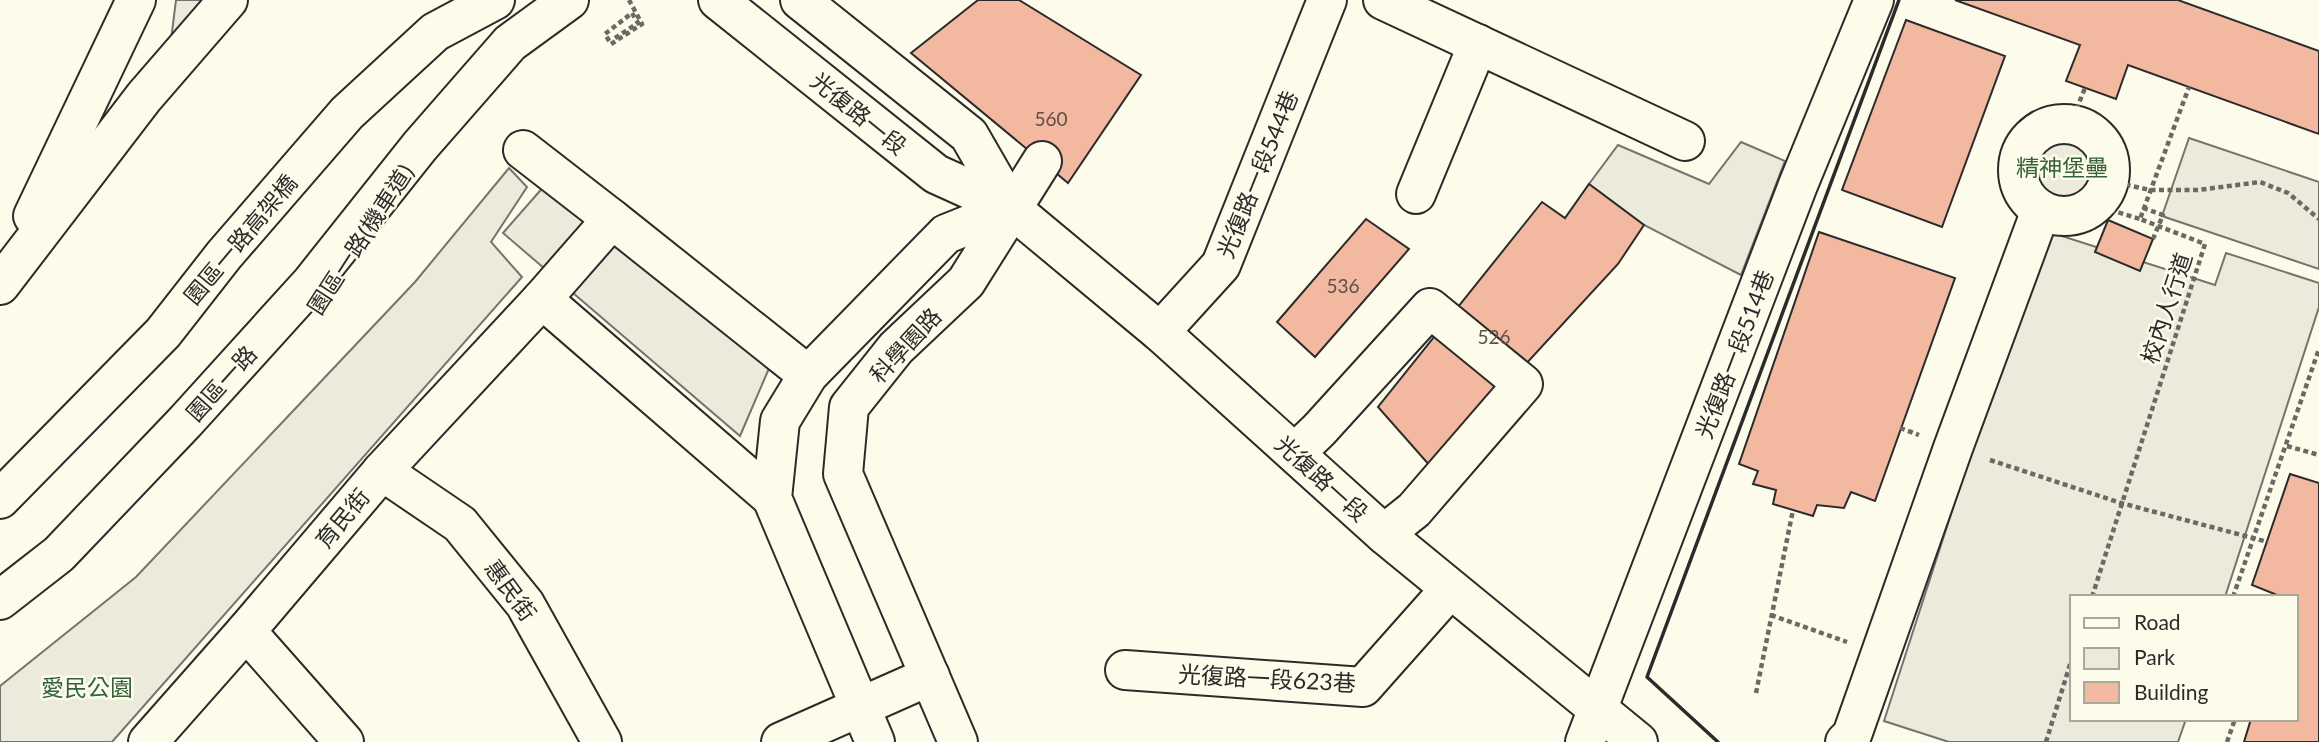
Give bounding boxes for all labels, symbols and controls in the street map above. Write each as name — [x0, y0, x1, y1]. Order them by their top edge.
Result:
street label: 光復路一段 — [806, 66, 912, 160]
street label: 光復路一段544巷 — [1211, 86, 1303, 262]
house number: 560 — [1034, 107, 1068, 130]
park label: 精神堡壘 — [2016, 153, 2108, 181]
street label: 園區一路(機車道) — [301, 159, 419, 319]
street label: 園區一路高架橋 — [178, 168, 302, 310]
street label: 校內人行道 — [2135, 249, 2197, 367]
street label: 光復路一段514巷 — [1689, 266, 1779, 442]
house number: 536 — [1326, 274, 1360, 297]
street label: 科學園路 — [863, 302, 947, 388]
house number: 526 — [1477, 325, 1511, 348]
street label: 園區一路 — [180, 339, 262, 427]
street label: 光復路一段 — [1270, 429, 1374, 527]
street label: 育民街 — [309, 483, 375, 553]
street label: 惠民街 — [479, 554, 543, 626]
legend — [2070, 595, 2298, 721]
text: Road — [2134, 609, 2181, 634]
text: Park — [2134, 644, 2175, 669]
street label: 光復路一段623巷 — [1177, 659, 1357, 697]
park label: 愛民公園 — [41, 673, 133, 701]
text: Building — [2134, 679, 2209, 704]

